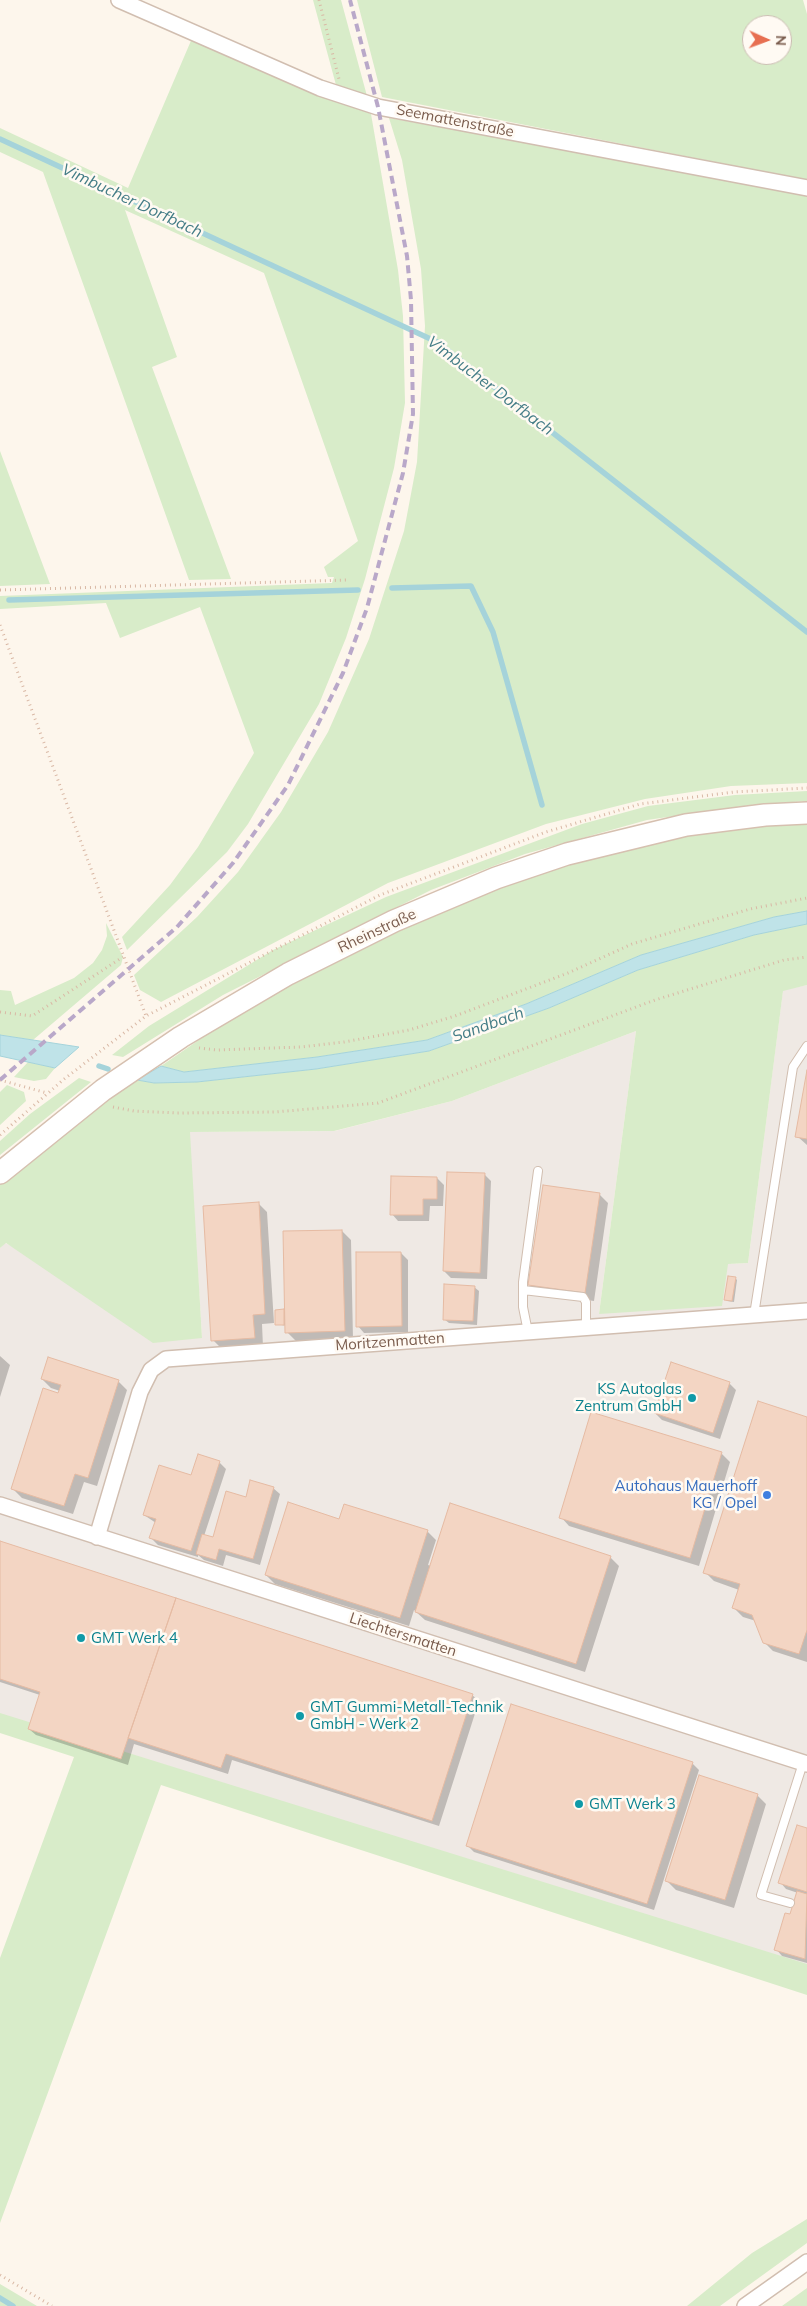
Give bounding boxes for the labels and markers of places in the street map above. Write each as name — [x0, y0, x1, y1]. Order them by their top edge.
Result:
place label: KS Autoglas Zentrum GmbH — [575, 1380, 682, 1415]
marker: KS Autoglas Zentrum GmbH — [686, 1392, 698, 1404]
place label: Autohaus Mauerhoff KG / Opel — [614, 1477, 757, 1512]
marker: Autohaus Mauerhoff KG / Opel — [761, 1489, 773, 1501]
place label: GMT Werk 4 — [91, 1629, 178, 1647]
marker: GMT Werk 4 — [75, 1632, 87, 1644]
place label: GMT Gummi-Metall-Technik GmbH - Werk 2 — [310, 1698, 503, 1733]
marker: GMT Gummi-Metall-Technik GmbH - Werk 2 — [294, 1710, 306, 1722]
place label: GMT Werk 3 — [589, 1795, 676, 1813]
marker: GMT Werk 3 — [573, 1798, 585, 1810]

